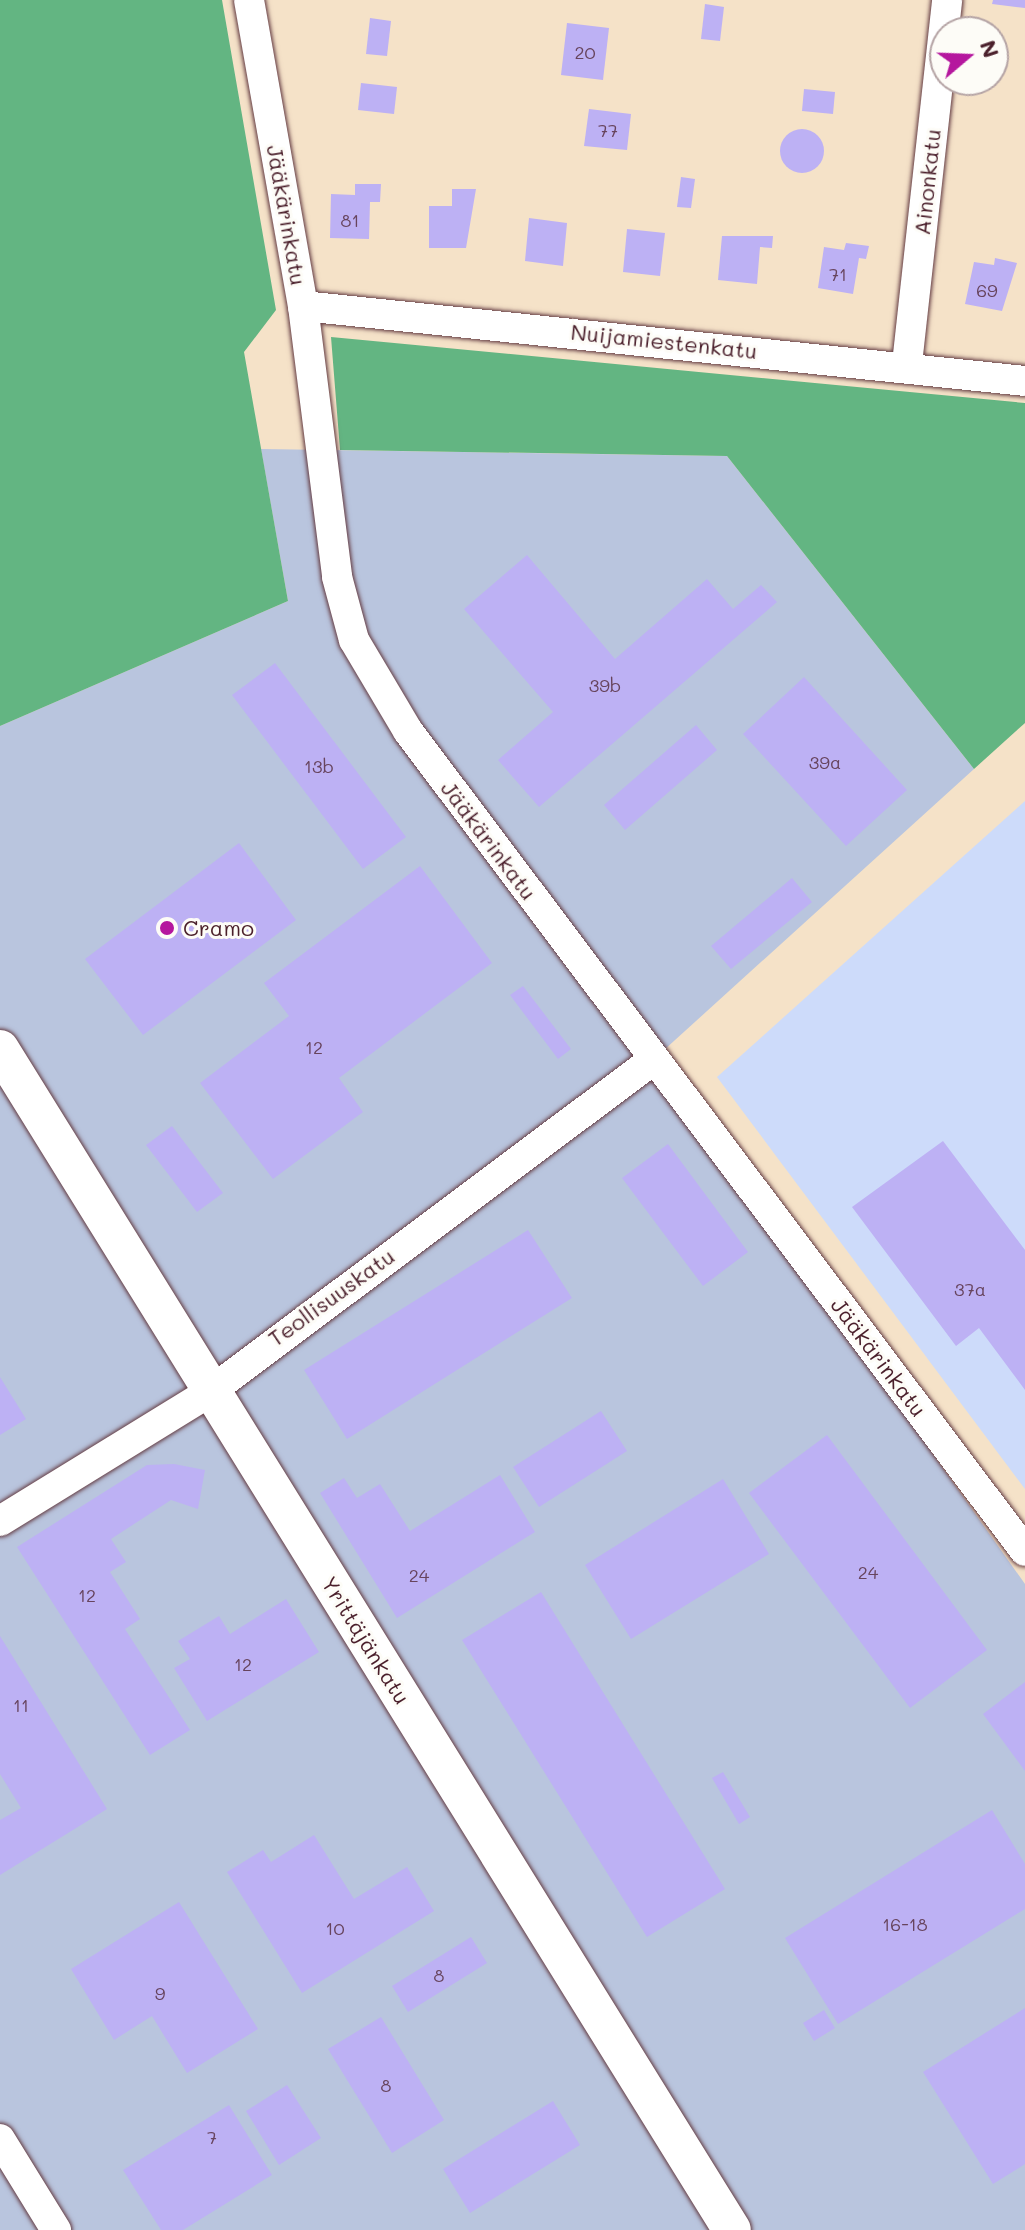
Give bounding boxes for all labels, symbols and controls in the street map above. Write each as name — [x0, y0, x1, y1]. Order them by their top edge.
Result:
north arrow — [929, 16, 1009, 96]
text: N — [974, 36, 1007, 61]
house number: 20 — [574, 41, 596, 63]
house number: 77 — [598, 119, 618, 141]
street label: Ainonkatu — [908, 128, 946, 236]
street label: Jääkärinkatu — [262, 143, 312, 287]
house number: 81 — [341, 209, 359, 231]
house number: 71 — [829, 263, 847, 285]
house number: 69 — [976, 279, 998, 301]
street label: Nuijamiestenkatu — [570, 318, 758, 364]
house number: 39b — [589, 674, 621, 696]
house number: 39a — [809, 751, 841, 773]
house number: 13b — [304, 755, 334, 777]
street label: Jääkärinkatu — [436, 775, 542, 905]
place label: Cramo — [183, 915, 254, 941]
marker: Cramo — [158, 919, 176, 937]
house number: 12 — [305, 1036, 323, 1058]
street label: Teollisuuskatu — [263, 1242, 399, 1352]
house number: 37a — [954, 1278, 986, 1300]
street label: Jääkärinkatu — [826, 1292, 932, 1422]
house number: 24 — [858, 1561, 878, 1583]
house number: 24 — [409, 1564, 429, 1586]
street label: Yrittäjänkatu — [316, 1571, 416, 1709]
house number: 12 — [78, 1584, 96, 1606]
house number: 12 — [234, 1653, 252, 1675]
house number: 11 — [13, 1694, 29, 1716]
house number: 16-18 — [882, 1913, 928, 1935]
house number: 10 — [325, 1917, 345, 1939]
house number: 8 — [434, 1964, 444, 1986]
house number: 9 — [155, 1982, 165, 2004]
house number: 8 — [381, 2074, 391, 2096]
house number: 7 — [207, 2126, 217, 2148]

